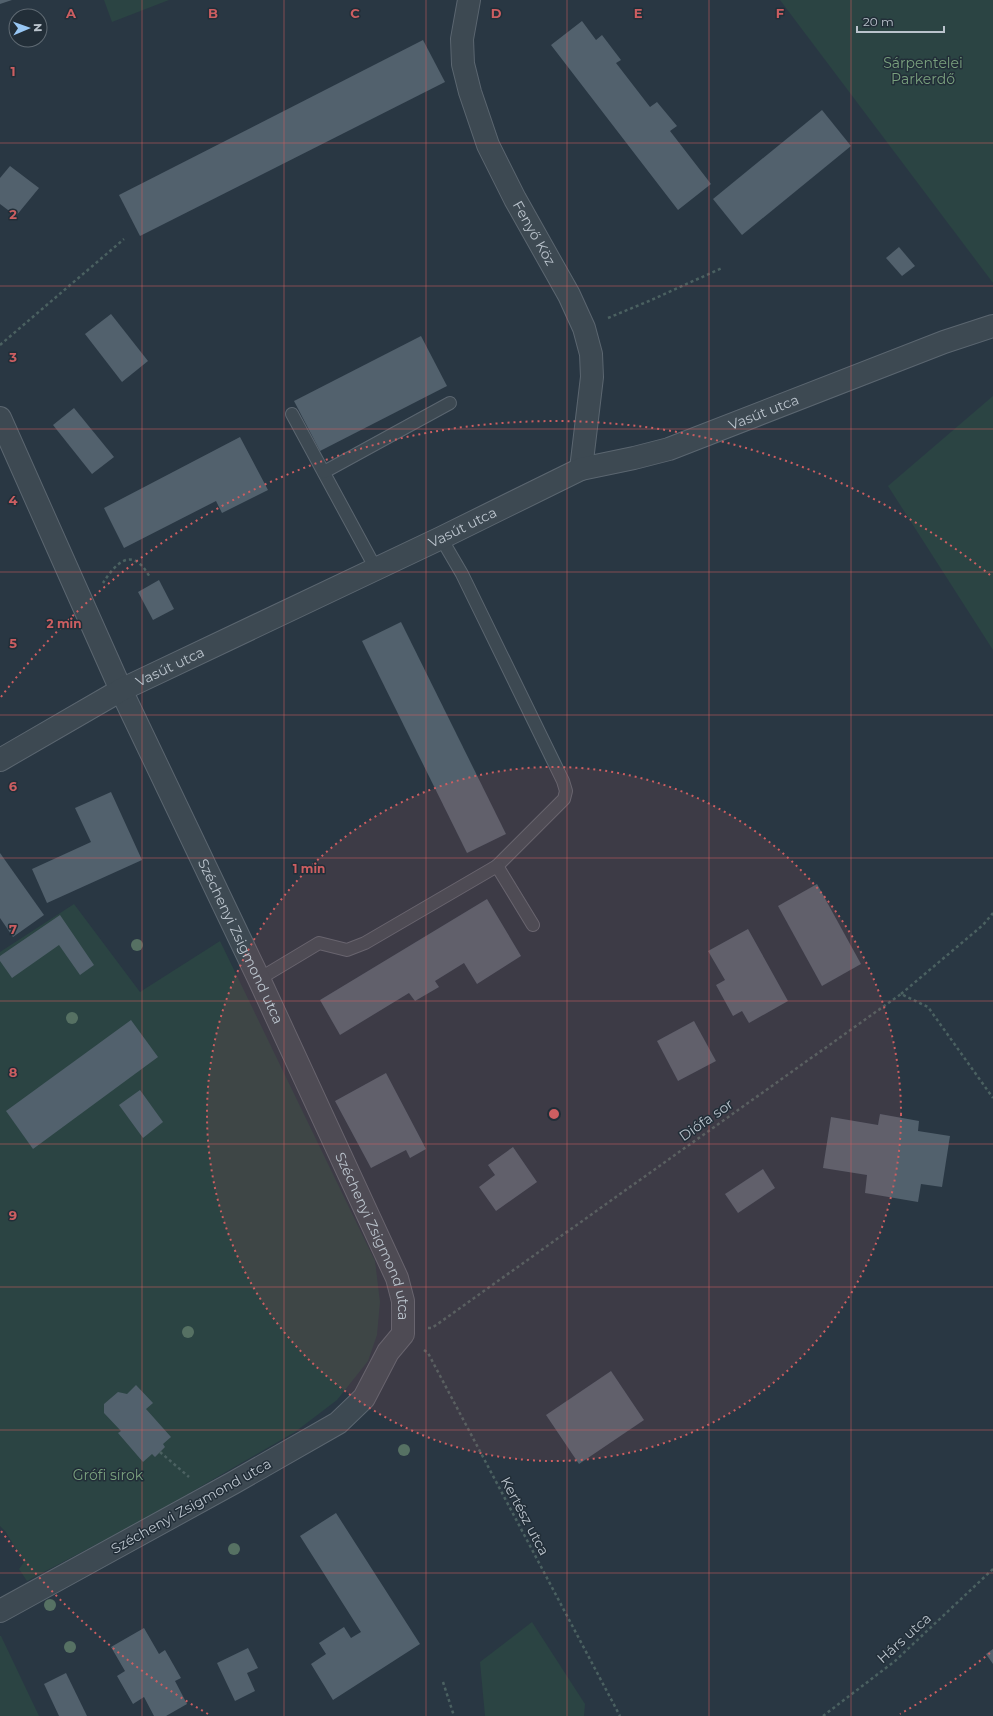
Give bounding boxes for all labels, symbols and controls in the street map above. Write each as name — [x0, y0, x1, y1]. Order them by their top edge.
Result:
text: A — [65, 5, 77, 21]
text: B — [208, 5, 218, 21]
text: C — [350, 5, 360, 21]
text: D — [491, 5, 502, 21]
text: E — [634, 5, 643, 21]
text: F — [776, 5, 784, 21]
north arrow — [8, 8, 48, 48]
scale bar — [857, 8, 944, 34]
text: 20 m — [863, 14, 894, 29]
text: N — [31, 23, 45, 32]
park label: Sárpentelei Parkerdő — [883, 54, 963, 88]
text: 1 — [10, 63, 16, 79]
street label: Fenyő Köz — [509, 198, 560, 269]
text: 2 — [9, 206, 17, 222]
text: 3 — [8, 349, 17, 365]
street label: Vasút utca — [726, 390, 801, 434]
text: 4 — [9, 492, 18, 508]
street label: Vasút utca — [425, 503, 500, 552]
text: 2 min — [47, 616, 81, 631]
text: 5 — [9, 635, 17, 651]
street label: Vasút utca — [133, 643, 207, 691]
text: 6 — [9, 778, 18, 794]
street label: Széchenyi Zsigmond utca — [194, 856, 287, 1027]
text: 1 min — [293, 861, 325, 876]
text: 7 — [9, 921, 17, 937]
text: 8 — [9, 1064, 18, 1080]
street label: Diófa sor — [675, 1095, 737, 1145]
centre of rings — [547, 1107, 561, 1121]
street label: Széchenyi Zsigmond utca — [331, 1149, 412, 1320]
text: 9 — [9, 1207, 17, 1223]
street label: Széchenyi Zsigmond utca — [108, 1454, 274, 1558]
park label: Grófi sírok — [73, 1466, 144, 1484]
street label: Kertész utca — [497, 1474, 553, 1558]
street label: Hárs utca — [873, 1609, 935, 1667]

